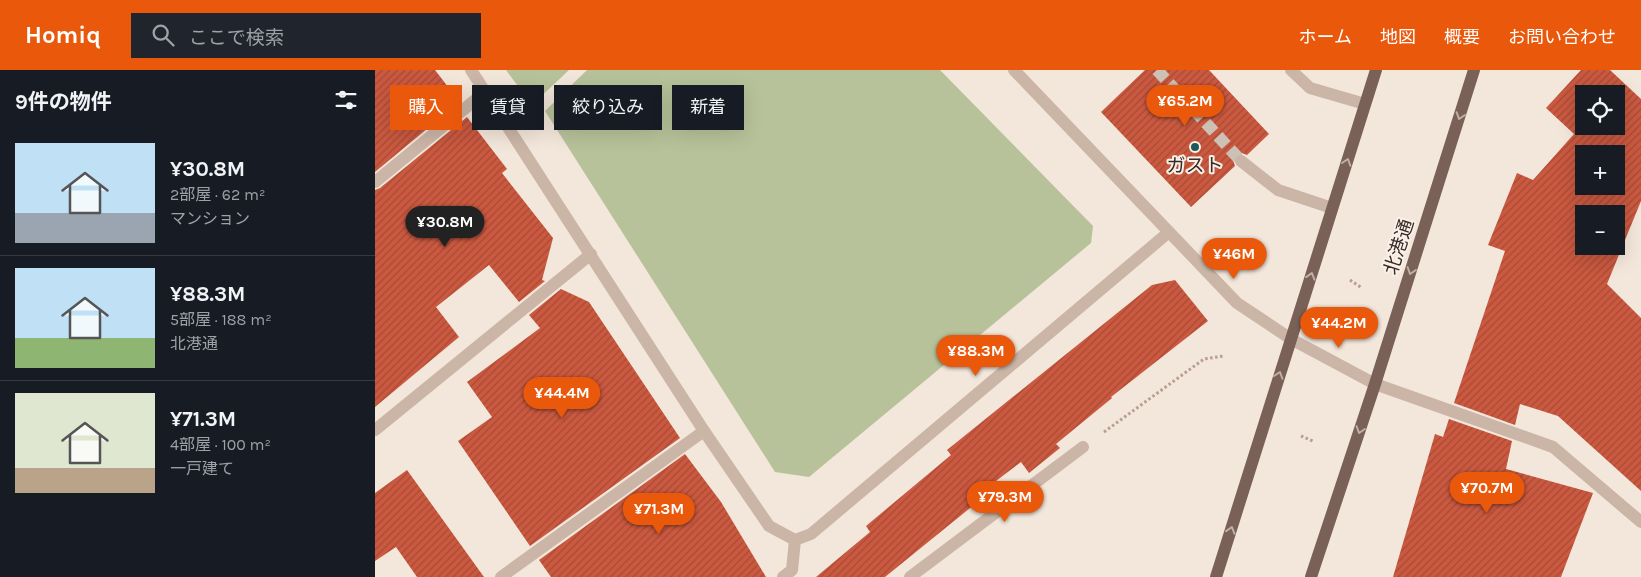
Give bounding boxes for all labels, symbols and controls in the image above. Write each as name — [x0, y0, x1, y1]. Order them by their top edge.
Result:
search box — [131, 13, 481, 58]
text: Homiq — [25, 21, 101, 49]
icon: search — [149, 21, 177, 49]
text: ホーム — [1299, 26, 1352, 48]
text: 地図 — [1380, 26, 1416, 48]
text: 概要 — [1444, 26, 1480, 48]
text: お問い合わせ — [1508, 26, 1616, 48]
text: ここで検索 — [189, 27, 284, 49]
chip: 購入 — [390, 85, 462, 130]
chip: 賃貸 — [472, 85, 544, 130]
chip: 絞り込み — [554, 85, 662, 130]
chip: 新着 — [672, 85, 744, 130]
pin: ¥65.2M — [1144, 85, 1226, 127]
map controls — [1575, 85, 1625, 255]
button: locate — [1575, 85, 1625, 135]
icon: filters — [332, 86, 360, 114]
text: 9件の物件 — [15, 90, 112, 114]
text: ¥65.2M — [1157, 91, 1213, 110]
one-way arrow — [1455, 112, 1465, 120]
marker: ガスト — [1189, 141, 1201, 153]
button: + — [1575, 145, 1625, 195]
place label: ガスト — [1166, 155, 1224, 177]
text: ¥30.8M — [170, 157, 245, 181]
one-way arrow — [1341, 158, 1351, 166]
icon: home — [55, 163, 115, 223]
text: 2部屋 · 62 m² — [170, 185, 265, 204]
button: − — [1575, 205, 1625, 255]
pin: ¥30.8M — [404, 206, 486, 248]
text: マンション — [170, 209, 250, 228]
text: ¥30.8M — [416, 212, 474, 231]
street label: 北港通 — [1380, 216, 1418, 278]
pin: ¥46M — [1204, 238, 1264, 280]
text: ¥46M — [1213, 244, 1255, 263]
one-way arrow — [1406, 267, 1416, 275]
one-way arrow — [1305, 272, 1315, 280]
text: ¥88.3M — [170, 282, 245, 306]
icon: home — [55, 288, 115, 348]
pin: ¥44.2M — [1298, 306, 1380, 349]
text: 5部屋 · 188 m² — [170, 310, 272, 329]
text: ¥44.2M — [1311, 313, 1367, 332]
text: 北港通 — [170, 334, 218, 353]
pin: ¥88.3M — [935, 334, 1017, 377]
text: ¥88.3M — [947, 341, 1005, 360]
one-way arrow — [1273, 372, 1283, 380]
pin: ¥44.4M — [521, 376, 603, 419]
text: ¥44.4M — [534, 383, 590, 402]
text: ¥71.3M — [170, 407, 236, 431]
icon: home — [55, 413, 115, 473]
one-way arrow — [1355, 426, 1365, 434]
text: 4部屋 · 100 m² — [170, 435, 271, 454]
text: 一戸建て — [170, 459, 234, 478]
pin: ¥70.7M — [1446, 472, 1528, 514]
text: ¥70.7M — [1461, 478, 1513, 497]
pin: ¥79.3M — [964, 480, 1046, 523]
text: ¥79.3M — [978, 487, 1032, 506]
pin: ¥71.3M — [618, 492, 700, 535]
text: ¥71.3M — [634, 499, 684, 518]
one-way arrow — [1225, 527, 1235, 535]

